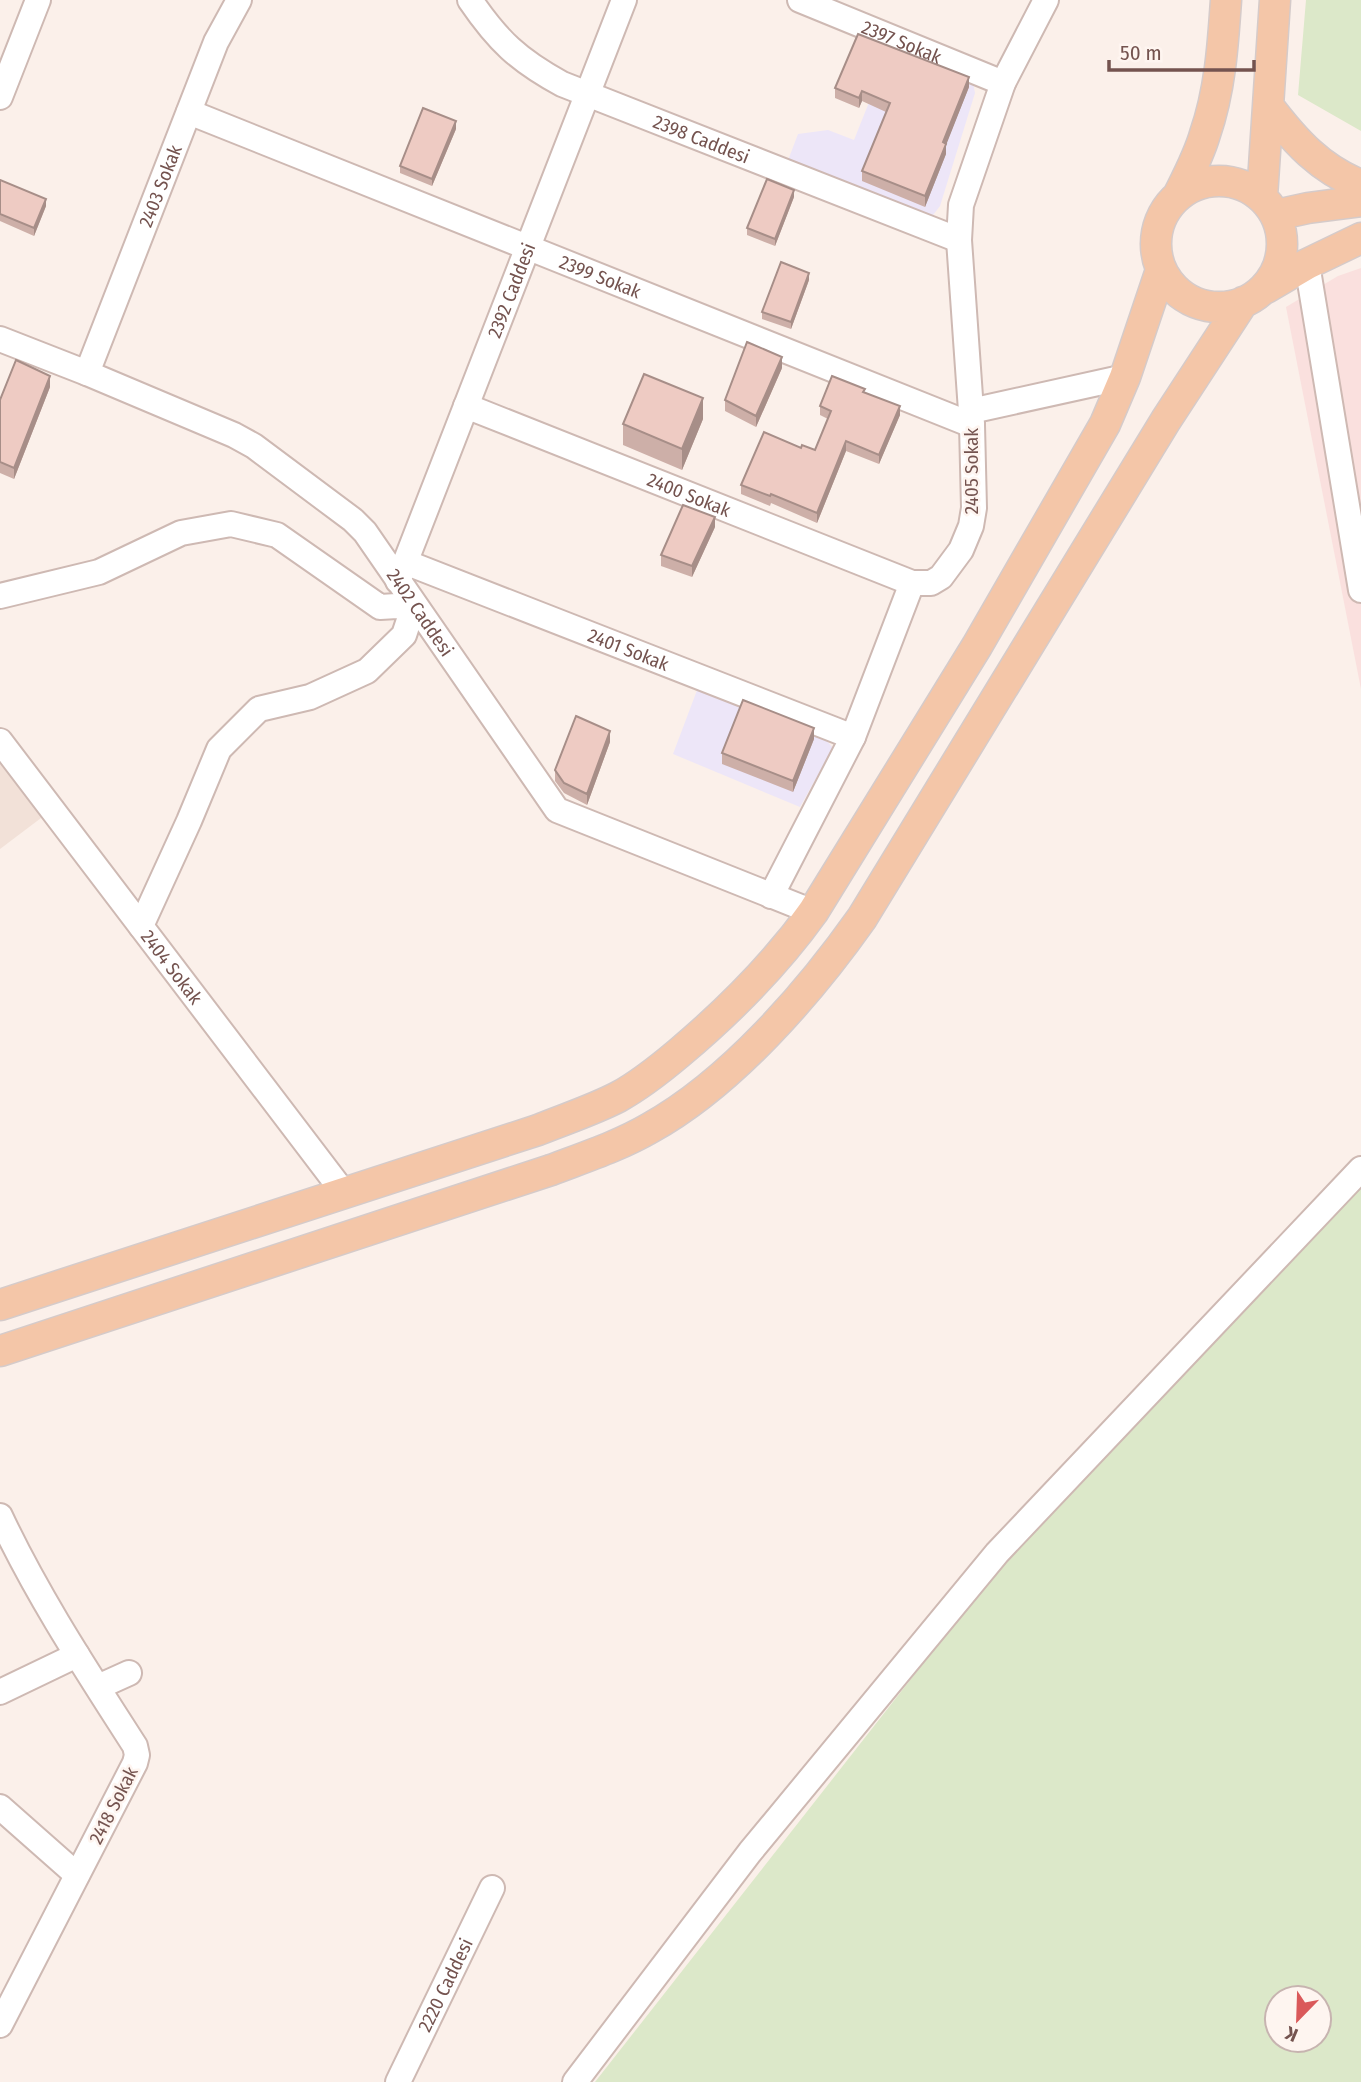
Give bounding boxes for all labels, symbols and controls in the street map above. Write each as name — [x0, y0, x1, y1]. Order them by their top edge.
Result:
street label: 2397 Sokak — [858, 16, 945, 69]
scale bar — [1109, 28, 1254, 72]
text: 50 m — [1120, 40, 1162, 66]
street label: 2398 Caddesi — [650, 110, 753, 169]
street label: 2403 Sokak — [134, 141, 187, 230]
street label: 2392 Caddesi — [483, 240, 540, 341]
street label: 2399 Sokak — [556, 250, 644, 304]
street label: 2405 Sokak — [960, 428, 983, 514]
street label: 2400 Sokak — [644, 468, 734, 522]
street label: 2402 Caddesi — [382, 564, 458, 661]
street label: 2401 Sokak — [585, 624, 672, 676]
street label: 2404 Sokak — [136, 926, 207, 1009]
street label: 2418 Sokak — [84, 1763, 143, 1848]
street label: 2220 Caddesi — [413, 1935, 478, 2035]
north arrow — [1263, 1984, 1333, 2054]
text: K — [1281, 2021, 1301, 2047]

